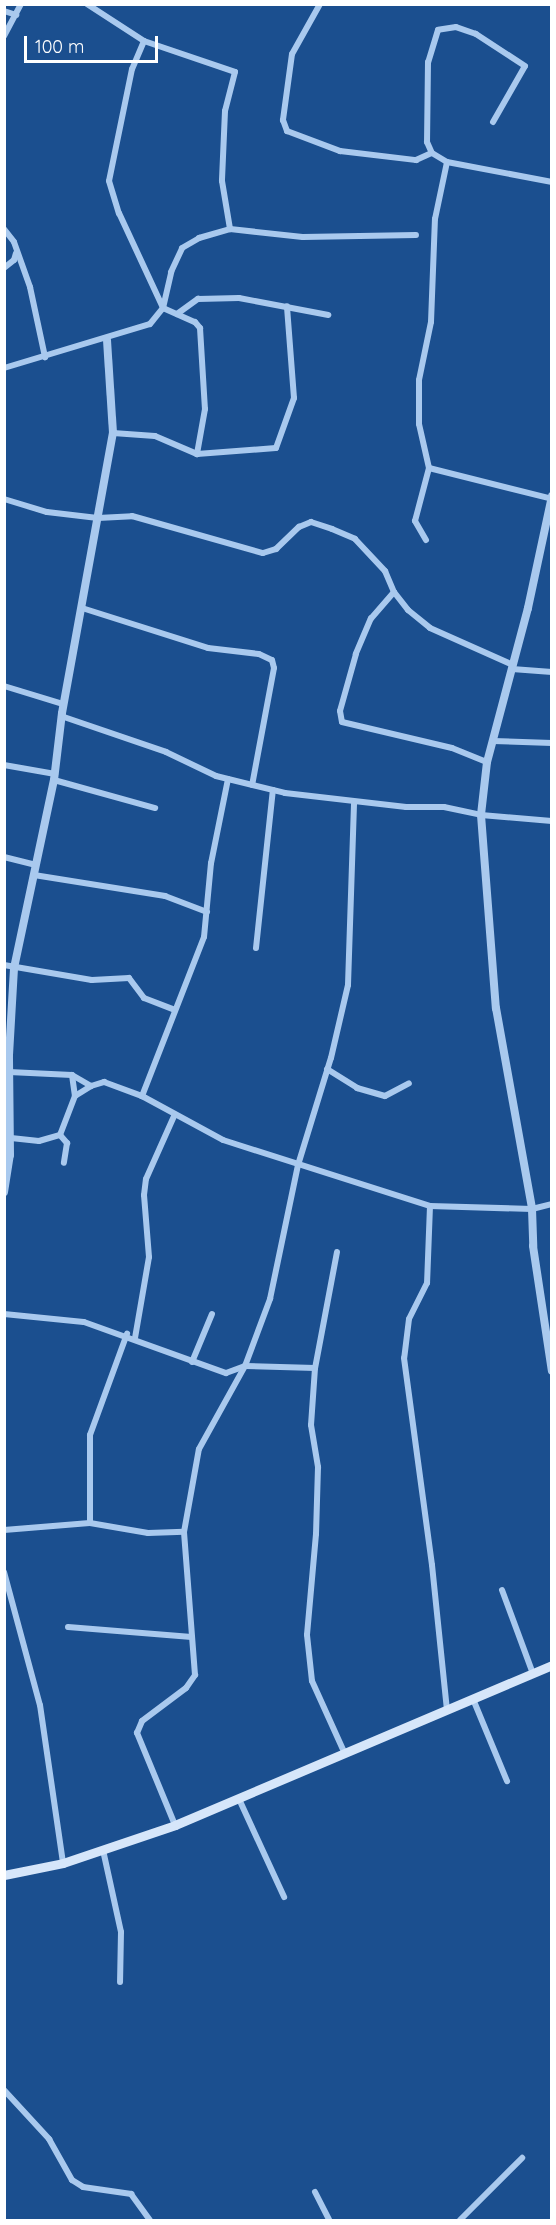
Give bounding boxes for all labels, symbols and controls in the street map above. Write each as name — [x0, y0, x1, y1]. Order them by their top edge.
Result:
scale bar — [27, 24, 160, 62]
text: 100 m — [35, 35, 84, 58]

